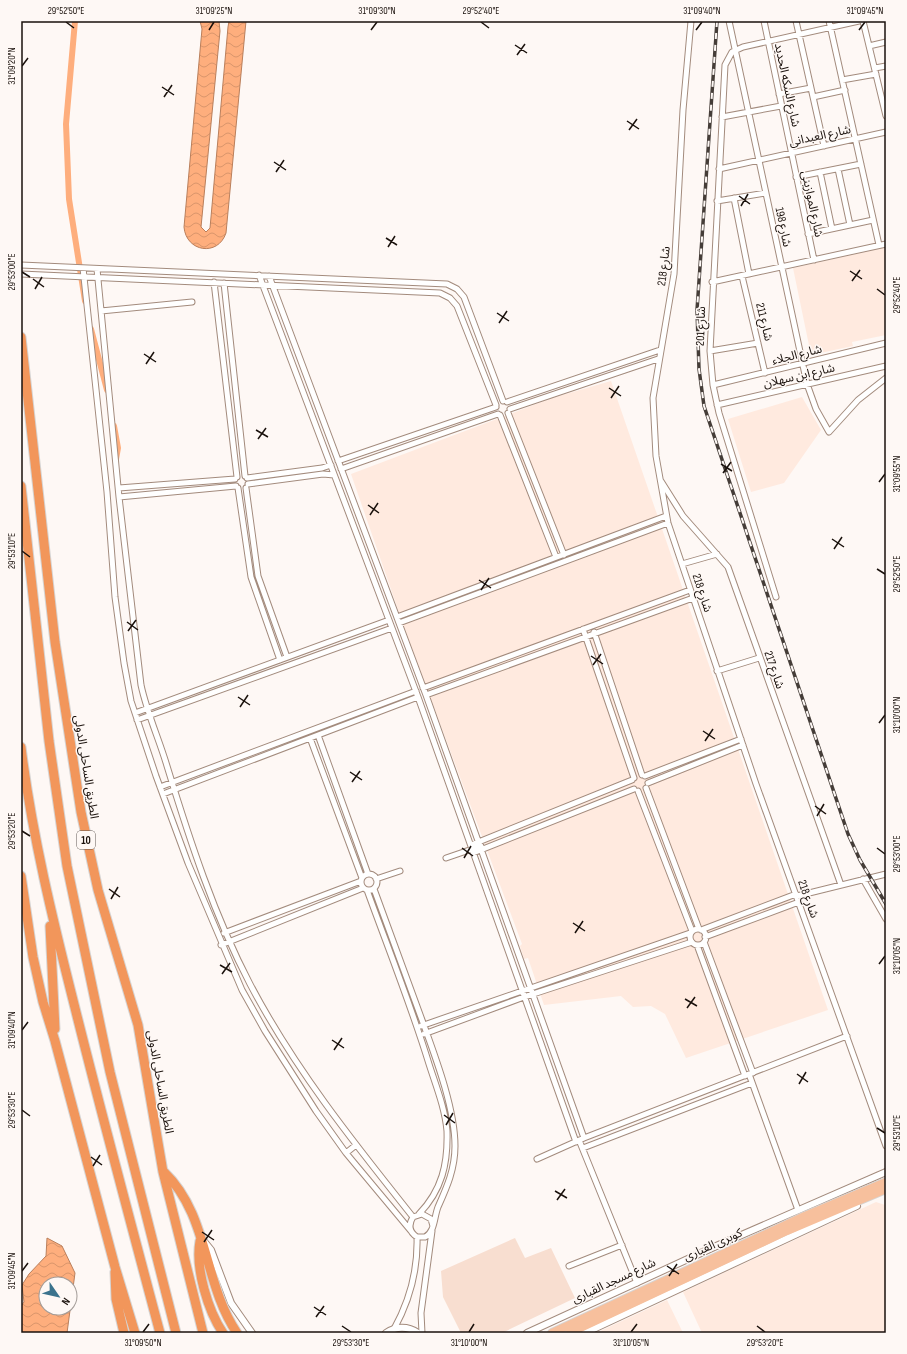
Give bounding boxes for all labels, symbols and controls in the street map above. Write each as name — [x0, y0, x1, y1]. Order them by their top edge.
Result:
text: 29°52'50"E — [48, 5, 84, 17]
text: 31°09'25"N — [196, 5, 232, 17]
text: 31°09'30"N — [358, 5, 396, 17]
text: 29°52'40"E — [463, 5, 499, 17]
text: 31°09'40"N — [683, 5, 721, 17]
text: 31°09'45"N — [847, 5, 883, 17]
street label: شارع السكه الحديد — [770, 42, 803, 128]
text: 31°09'20"N — [6, 47, 18, 85]
street label: شارع العبدانى — [788, 122, 853, 151]
street label: شارع الموازينى — [797, 170, 826, 239]
street label: شارع 198 — [771, 206, 795, 248]
street label: شارع 218 — [654, 245, 675, 287]
text: 29°53'00"E — [6, 253, 18, 291]
text: 29°52'40"E — [891, 277, 903, 313]
street label: شارع 211 — [751, 301, 776, 343]
street label: شارع 201 — [693, 306, 710, 346]
street label: شارع الجلاء — [770, 342, 824, 369]
street label: شارع ابن سهلان — [762, 360, 836, 392]
text: 31°09'55"N — [891, 456, 903, 492]
text: 29°53'10"E — [6, 533, 18, 569]
text: 29°52'50"E — [891, 556, 903, 592]
street label: شارع 218 — [688, 572, 715, 615]
street label: شارع 217 — [760, 649, 787, 691]
text: 31°10'00"N — [891, 697, 903, 733]
street label: الطريق الساحلى الدولى — [70, 714, 102, 820]
text: 29°53'20"E — [6, 813, 18, 849]
road number: 10 — [77, 831, 95, 849]
text: 29°53'00"E — [891, 835, 903, 873]
street label: شارع 218 — [793, 878, 822, 921]
text: 31°10'05"N — [891, 938, 903, 974]
text: 31°09'40"N — [6, 1011, 18, 1049]
street label: الطريق الساحلى الدولى — [144, 1029, 177, 1135]
text: 29°53'30"E — [6, 1092, 18, 1128]
text: 29°53'10"E — [891, 1115, 903, 1151]
street label: كوبرى القبارى — [681, 1225, 746, 1265]
text: 31°09'45"N — [6, 1253, 18, 1289]
street label: شارع مسجد القبارى — [570, 1255, 659, 1308]
north arrow — [38, 1276, 78, 1316]
text: N — [59, 1295, 73, 1307]
text: 31°09'50"N — [124, 1337, 162, 1349]
text: 29°53'30"E — [333, 1337, 369, 1349]
text: 31°10'00"N — [451, 1337, 487, 1349]
text: 31°10'05"N — [613, 1337, 649, 1349]
text: 29°53'20"E — [747, 1337, 783, 1349]

